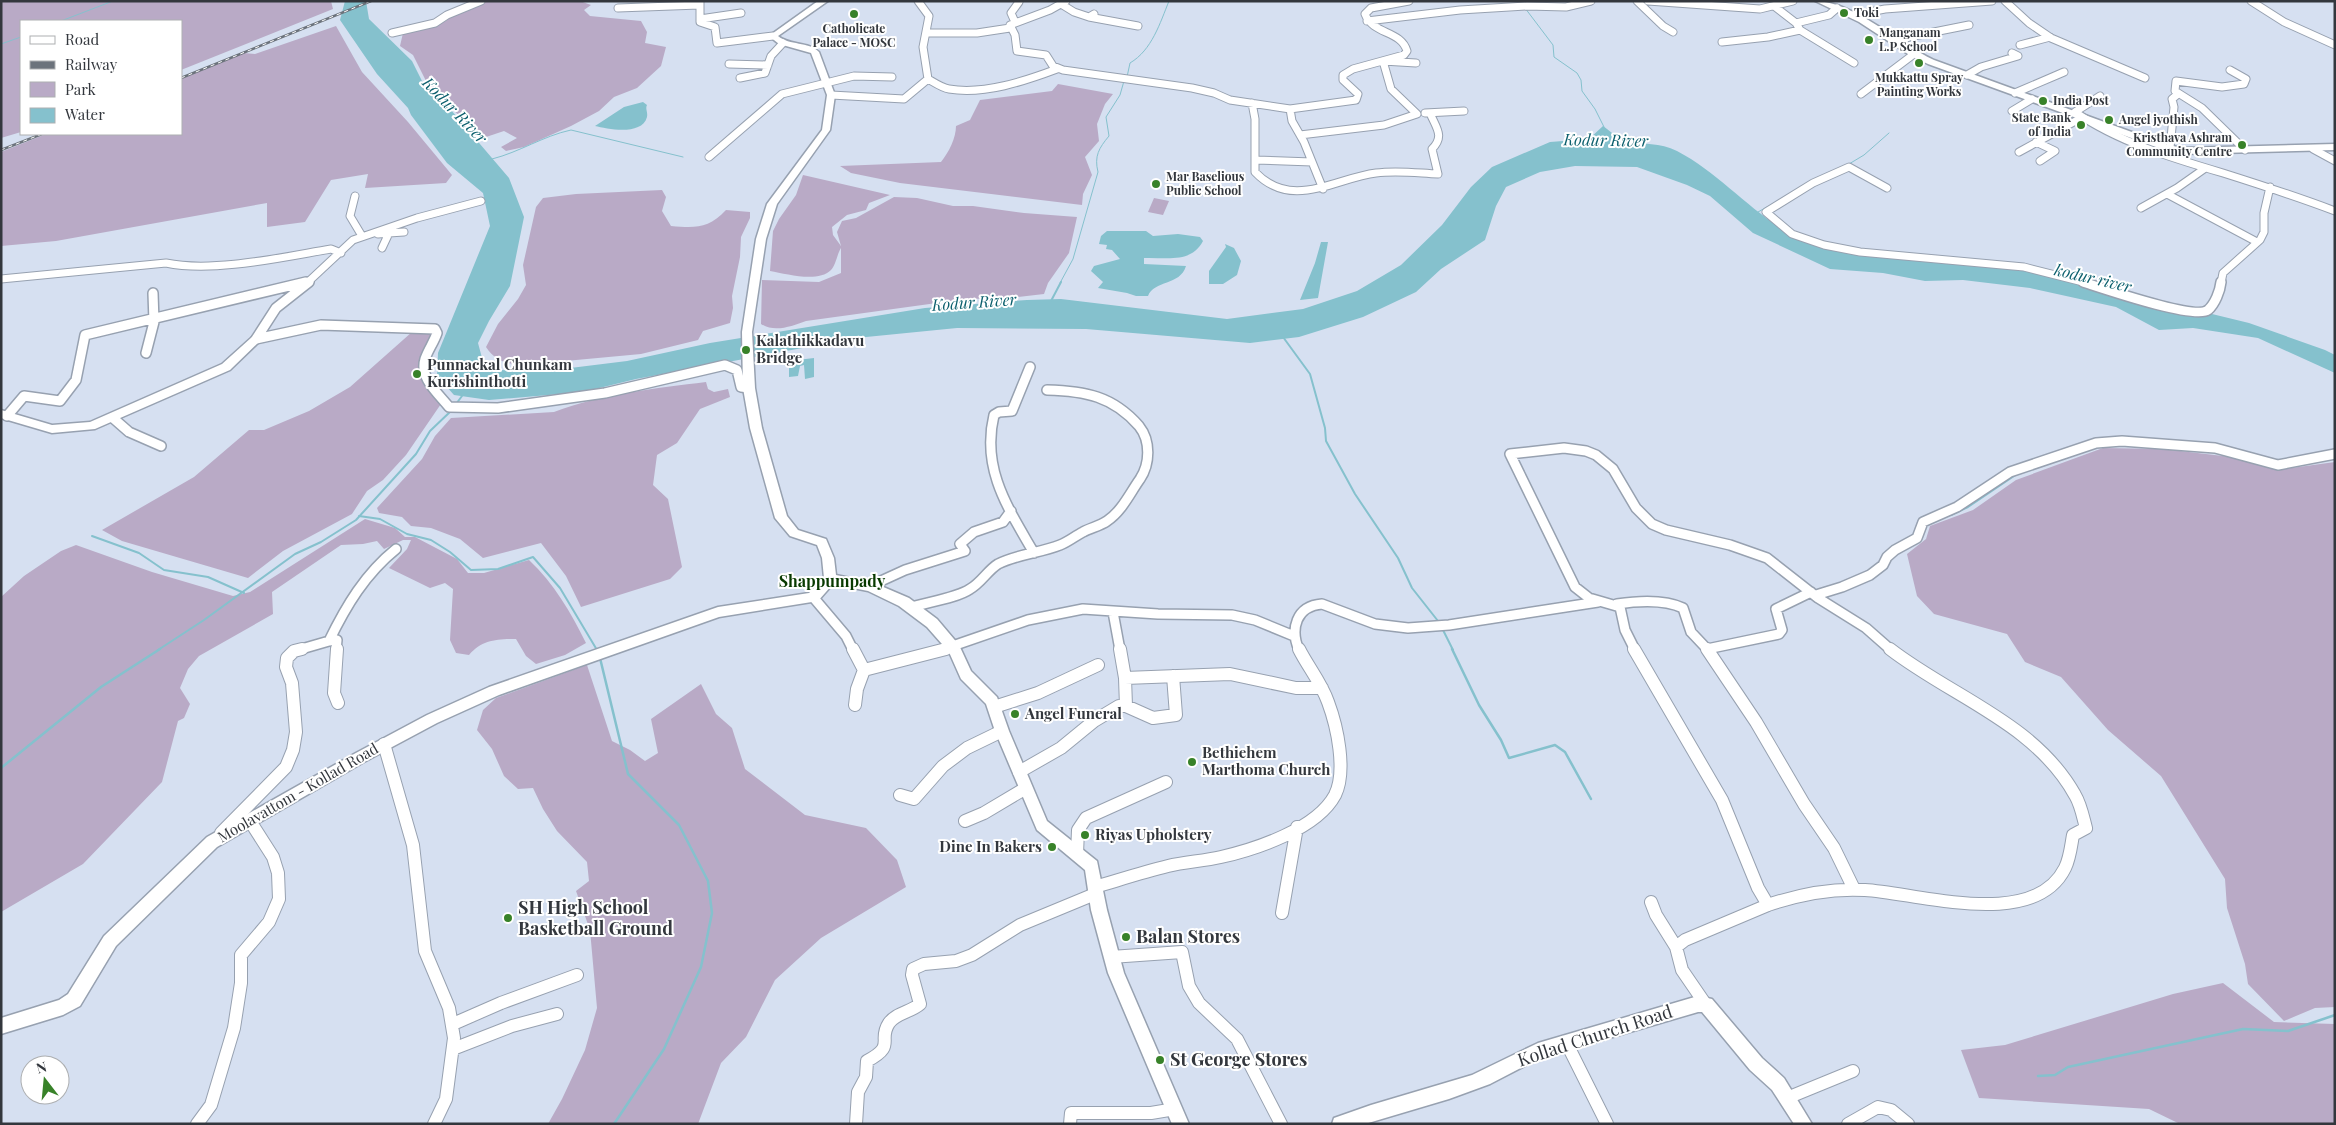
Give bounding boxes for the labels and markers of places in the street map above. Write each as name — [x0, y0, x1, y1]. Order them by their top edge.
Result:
place label: Toki — [1854, 4, 1879, 20]
marker: Toki — [1838, 7, 1850, 19]
marker: Catholicate Palace - MOSC — [848, 8, 860, 20]
place label: Catholicate Palace - MOSC — [812, 20, 896, 50]
place label: Manganam L.P School — [1879, 24, 1941, 54]
marker: Manganam L.P School — [1863, 34, 1875, 46]
marker: Mukkattu Spray Painting Works — [1913, 57, 1925, 69]
place label: Mukkattu Spray Painting Works — [1875, 69, 1964, 99]
place label: India Post — [2053, 92, 2110, 108]
marker: India Post — [2037, 95, 2049, 107]
place label: State Bank of India — [2012, 109, 2072, 139]
place label: Angel jyothish — [2118, 111, 2198, 127]
marker: Angel jyothish — [2103, 114, 2115, 126]
marker: State Bank of India — [2075, 119, 2087, 131]
place label: Kristhava Ashram Community Centre — [2126, 129, 2232, 159]
marker: Kristhava Ashram Community Centre — [2236, 139, 2248, 151]
place label: Mar Baselious Public School — [1166, 168, 1245, 198]
marker: Mar Baselious Public School — [1150, 178, 1162, 190]
place label: Kalathikkadavu Bridge — [756, 330, 864, 367]
marker: Kalathikkadavu Bridge — [740, 344, 752, 356]
place label: Punnackal Chunkam Kurishinthotti — [427, 354, 572, 391]
marker: Punnackal Chunkam Kurishinthotti — [411, 368, 423, 380]
place label: Angel Funeral — [1024, 703, 1122, 723]
marker: Angel Funeral — [1009, 708, 1021, 720]
place label: Bethiehem Marthoma Church — [1202, 742, 1330, 779]
marker: Bethiehem Marthoma Church — [1186, 756, 1198, 768]
place label: Riyas Upholstery — [1095, 824, 1212, 844]
marker: Riyas Upholstery — [1079, 829, 1091, 841]
place label: Dine In Bakers — [939, 836, 1042, 856]
marker: Dine In Bakers — [1046, 841, 1058, 853]
place label: SH High School Basketball Ground — [518, 895, 673, 940]
marker: SH High School Basketball Ground — [502, 912, 514, 924]
place label: Balan Stores — [1136, 924, 1240, 948]
marker: Balan Stores — [1120, 931, 1132, 943]
place label: St George Stores — [1170, 1047, 1307, 1071]
marker: St George Stores — [1154, 1054, 1166, 1066]

